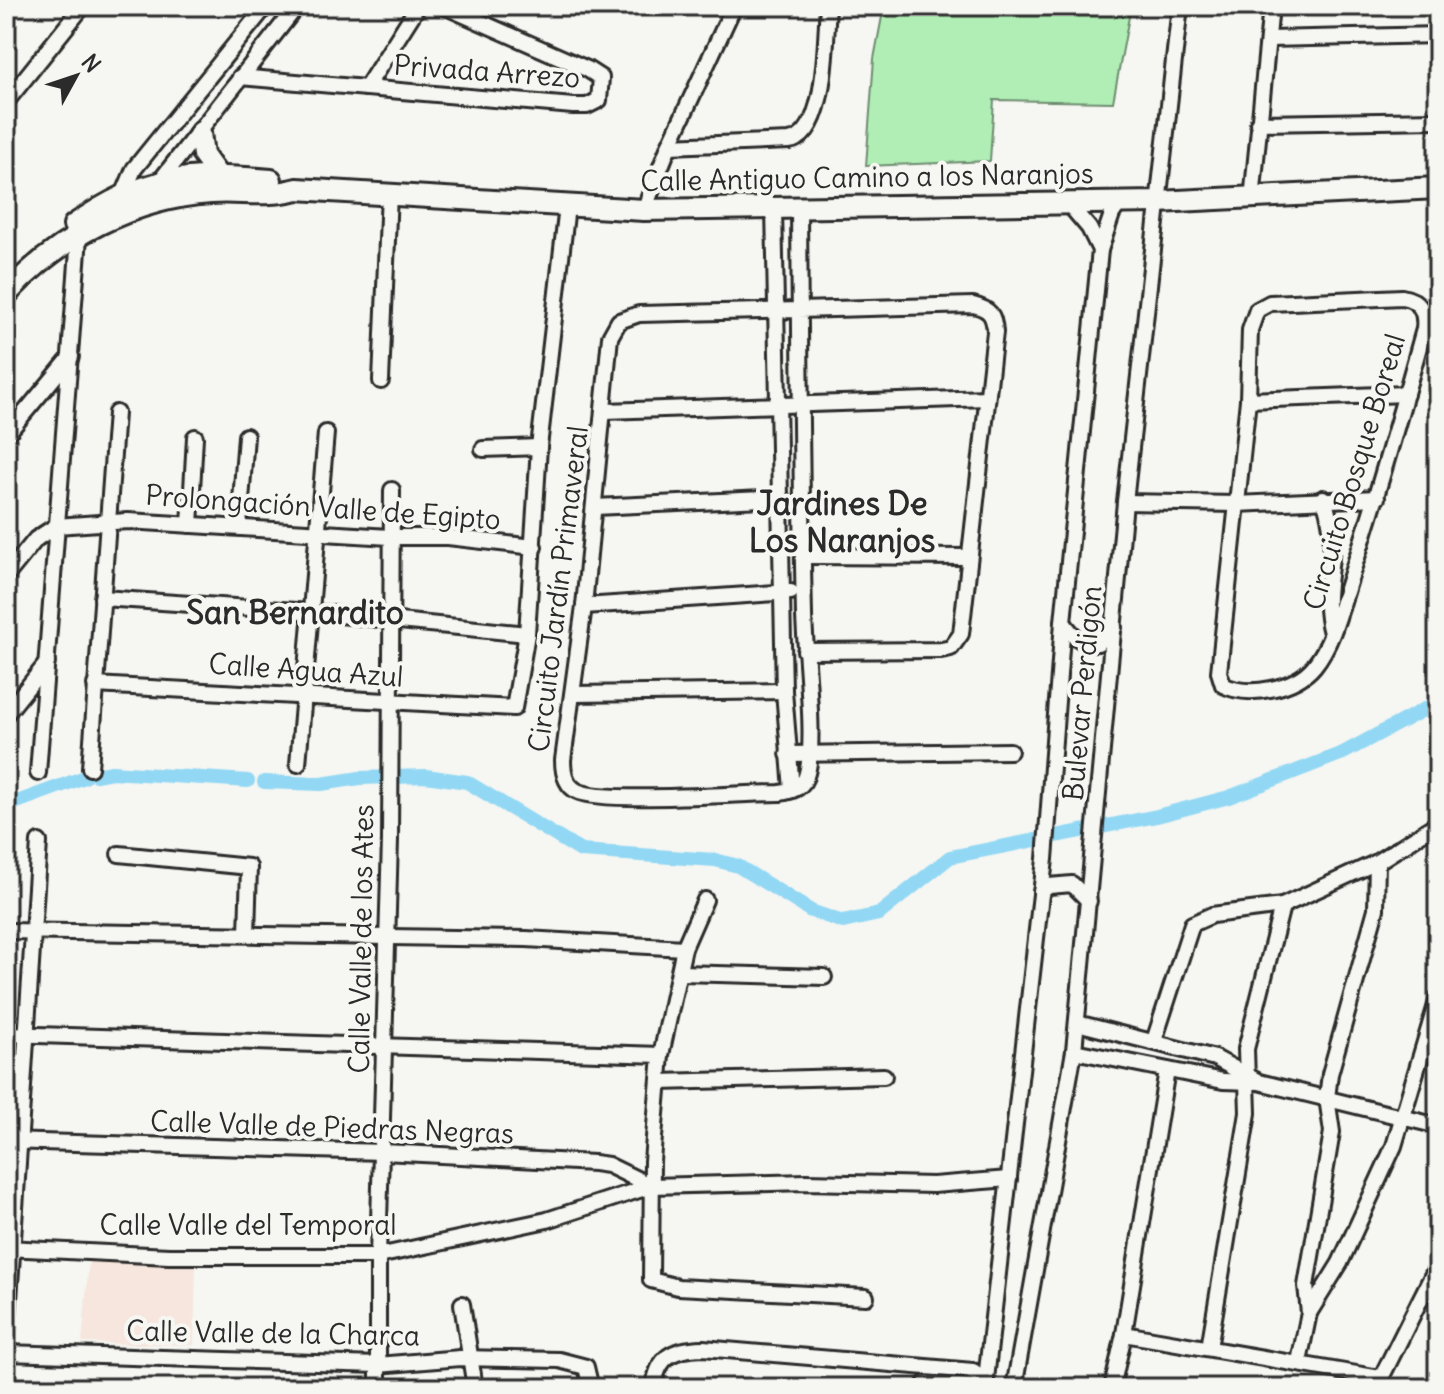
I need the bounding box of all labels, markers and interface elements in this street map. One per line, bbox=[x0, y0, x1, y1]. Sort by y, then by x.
north arrow bbox=[36, 36, 116, 116]
street label: Privada Arrezo bbox=[393, 47, 581, 95]
text: N bbox=[76, 48, 107, 78]
street label: Calle Antiguo Camino a los Naranjos bbox=[640, 155, 1094, 199]
street label: Circuito Bosque Boreal bbox=[1295, 330, 1413, 614]
street label: Circuito Jardín Primaveral bbox=[520, 424, 596, 754]
street label: Prolongación Valle de Egipto bbox=[144, 477, 502, 537]
district label: Jardines De Los Naranjos bbox=[749, 483, 935, 561]
street label: Bulevar Perdigón bbox=[1055, 584, 1109, 802]
district label: San Bernardito bbox=[186, 592, 404, 633]
street label: Calle Agua Azul bbox=[207, 645, 405, 695]
street label: Calle Valle de los Ates bbox=[341, 804, 381, 1074]
street label: Calle Valle de Piedras Negras bbox=[149, 1103, 515, 1151]
street label: Calle Valle del Temporal bbox=[100, 1207, 396, 1243]
street label: Calle Valle de la Charca bbox=[126, 1312, 420, 1354]

